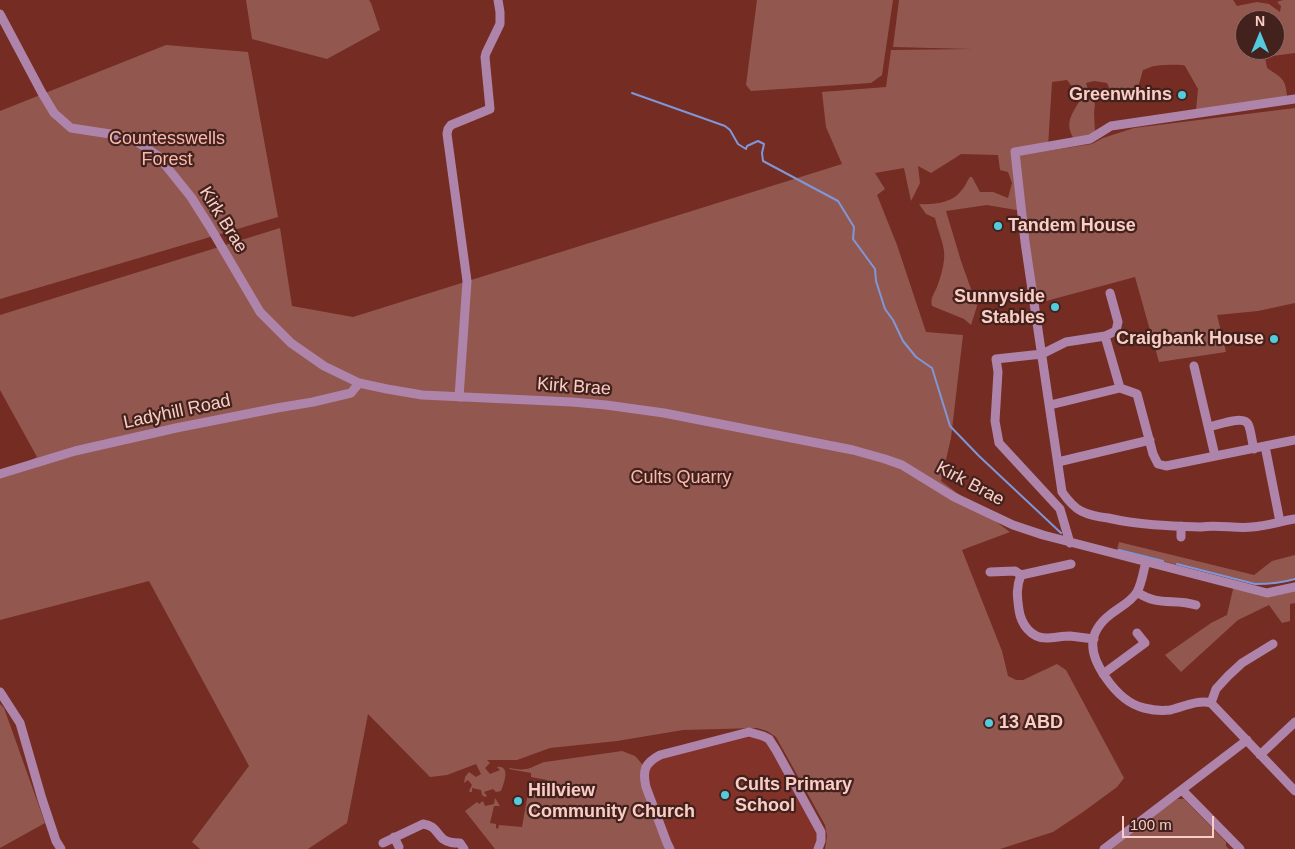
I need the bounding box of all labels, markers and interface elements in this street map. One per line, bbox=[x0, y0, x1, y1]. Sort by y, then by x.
north arrow bbox=[1235, 10, 1285, 60]
text: N bbox=[1255, 13, 1265, 29]
place label: Greenwhins bbox=[1069, 84, 1172, 106]
marker: Greenwhins bbox=[1176, 89, 1188, 101]
park label: Countesswells Forest bbox=[109, 128, 225, 170]
street label: Kirk Brae bbox=[194, 183, 252, 257]
place label: Tandem House bbox=[1008, 215, 1136, 237]
marker: Tandem House bbox=[992, 220, 1004, 232]
place label: Sunnyside Stables bbox=[954, 286, 1045, 328]
marker: Sunnyside Stables bbox=[1049, 301, 1061, 313]
place label: Craigbank House bbox=[1116, 328, 1264, 350]
marker: Craigbank House bbox=[1268, 333, 1280, 345]
street label: Kirk Brae bbox=[536, 374, 612, 400]
street label: Ladyhill Road bbox=[121, 390, 233, 434]
street label: Kirk Brae bbox=[932, 457, 1008, 511]
park label: Cults Quarry bbox=[630, 467, 732, 489]
place label: 13 ABD bbox=[999, 712, 1063, 734]
marker: 13 ABD bbox=[983, 717, 995, 729]
place label: Cults Primary School bbox=[735, 774, 852, 816]
place label: Hillview Community Church bbox=[528, 780, 695, 822]
marker: Cults Primary School bbox=[719, 789, 731, 801]
marker: Hillview Community Church bbox=[512, 795, 524, 807]
scale bar bbox=[1125, 806, 1218, 838]
text: 100 m bbox=[1130, 816, 1172, 833]

